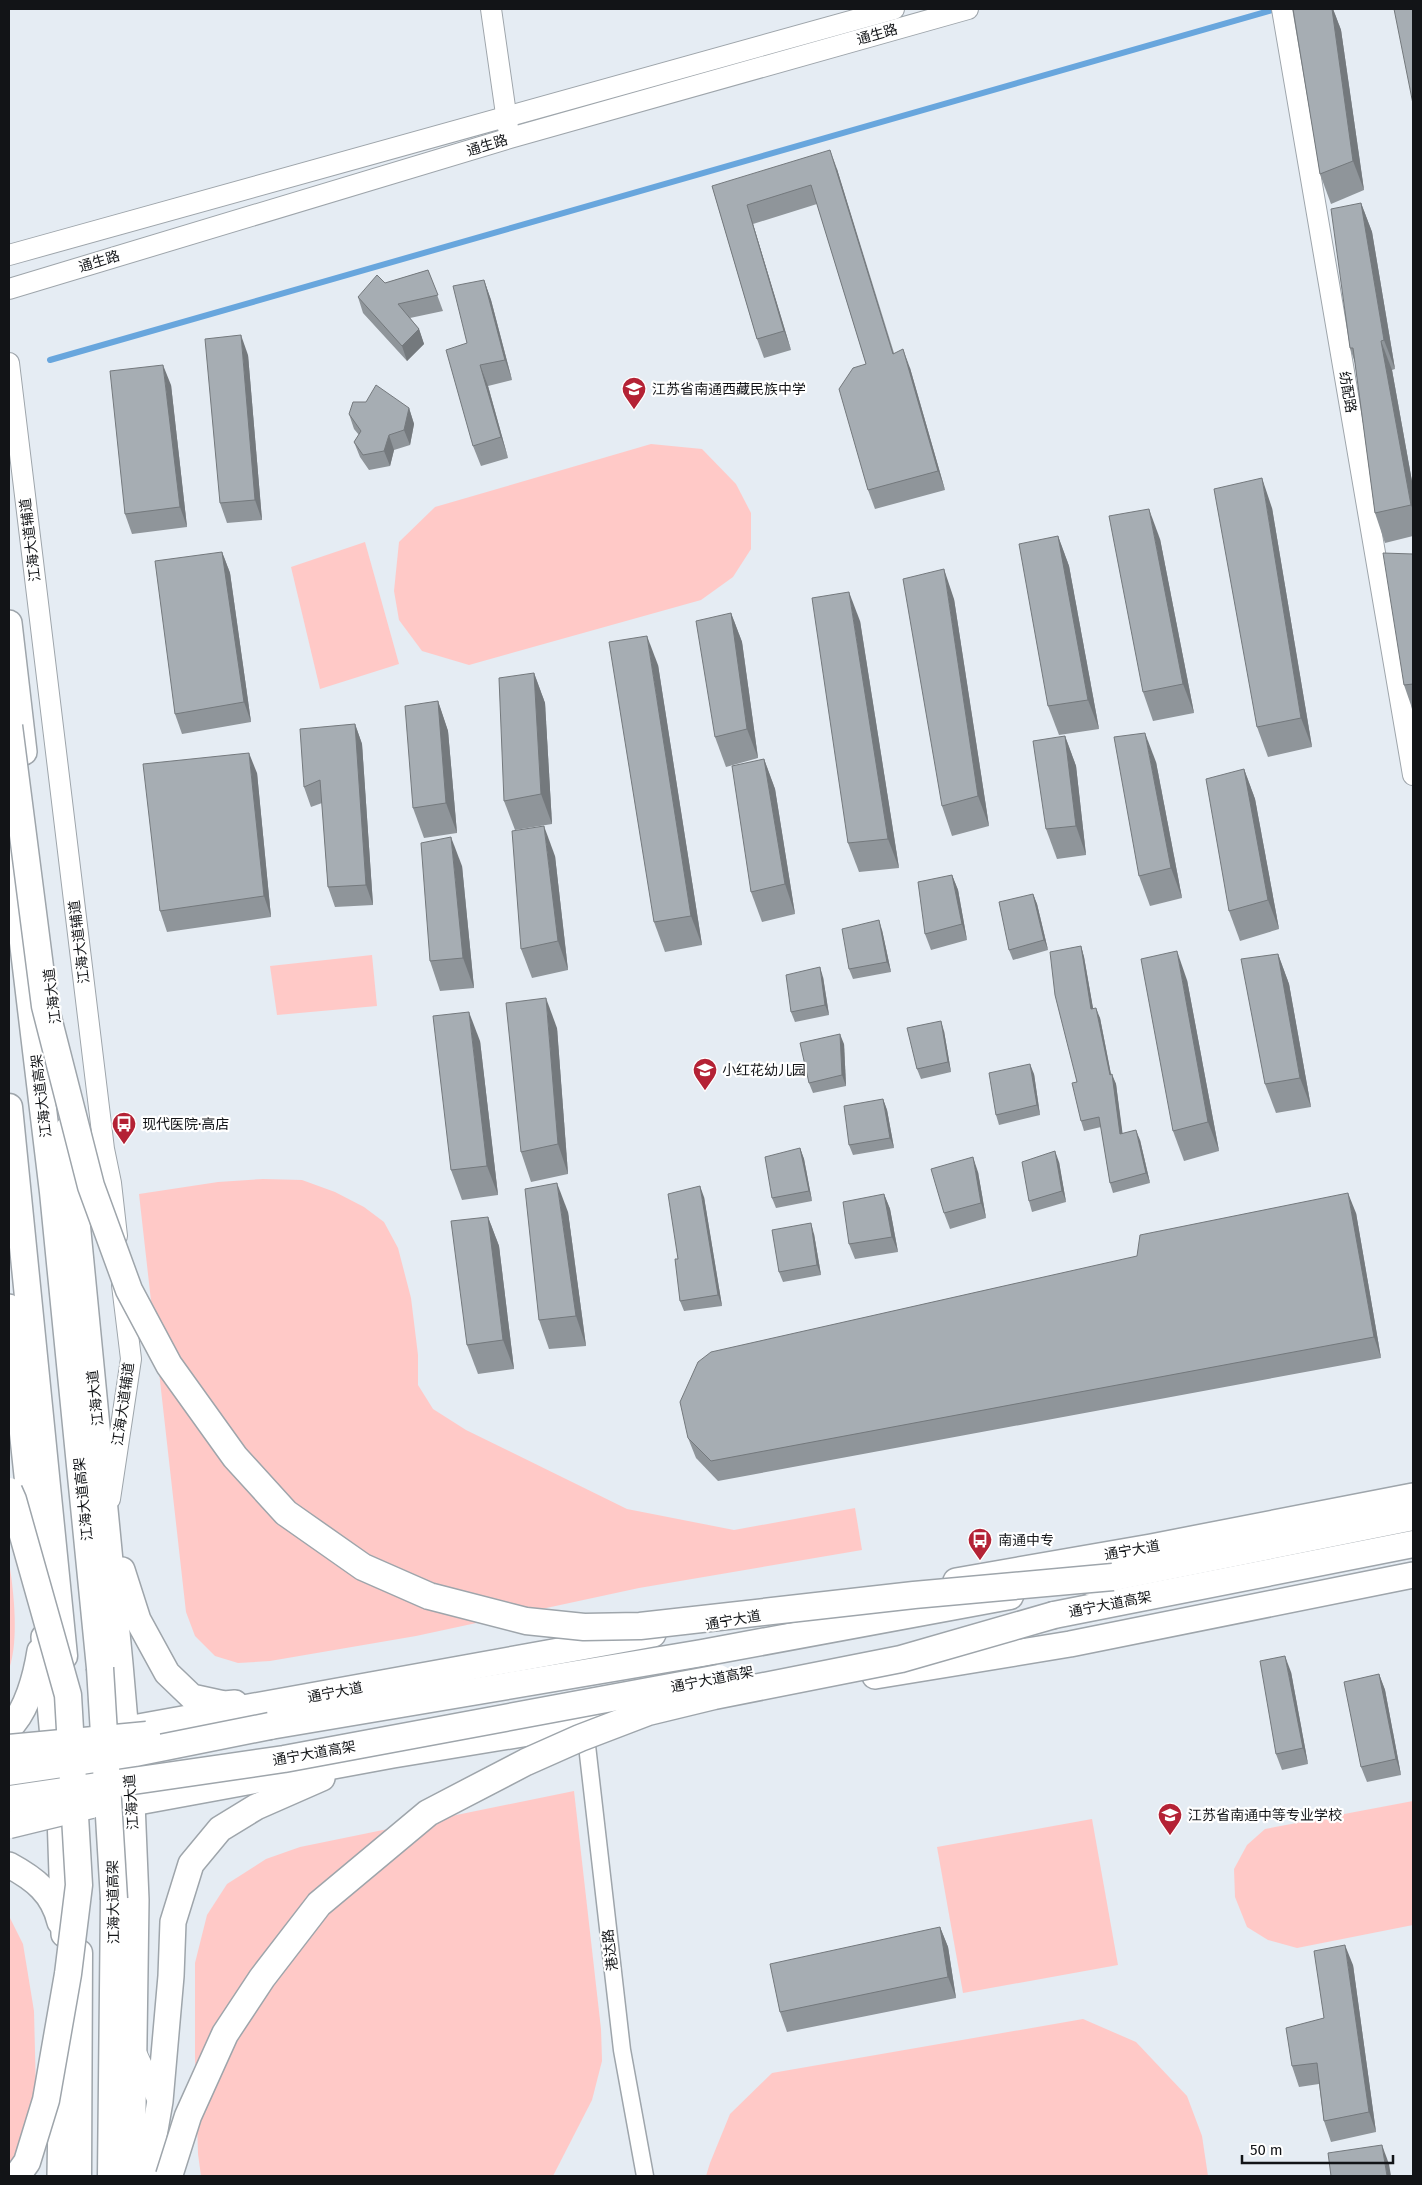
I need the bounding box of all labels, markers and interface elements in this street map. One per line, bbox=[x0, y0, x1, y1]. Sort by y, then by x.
street label: 通生路 bbox=[855, 21, 900, 48]
street label: 通生路 bbox=[465, 131, 510, 160]
street label: 通生路 bbox=[77, 247, 122, 276]
street label: 纺配路 bbox=[1335, 370, 1360, 414]
school or university icon: 江苏省南通西藏民族中学 bbox=[621, 376, 647, 410]
place label: 江苏省南通西藏民族中学 bbox=[652, 381, 806, 398]
street label: 江海大道辅道 bbox=[17, 497, 44, 583]
street label: 江海大道辅道 bbox=[66, 899, 93, 985]
street label: 江海大道 bbox=[41, 967, 64, 1025]
street label: 江海大道高架 bbox=[28, 1053, 55, 1139]
school or university icon: 小红花幼儿园 bbox=[692, 1057, 718, 1091]
place label: 小红花幼儿园 bbox=[722, 1062, 806, 1079]
bus stop icon: 现代医院·高店 bbox=[111, 1111, 137, 1145]
place label: 现代医院·高店 bbox=[142, 1116, 229, 1133]
street label: 江海大道辅道 bbox=[109, 1361, 138, 1447]
street label: 江海大道 bbox=[84, 1369, 107, 1427]
street label: 江海大道高架 bbox=[71, 1456, 96, 1542]
bus stop icon: 南通中专 bbox=[967, 1527, 993, 1561]
place label: 南通中专 bbox=[998, 1532, 1054, 1549]
street label: 通宁大道 bbox=[1103, 1537, 1161, 1564]
street label: 通宁大道高架 bbox=[1067, 1588, 1153, 1621]
street label: 通宁大道 bbox=[704, 1607, 762, 1634]
street label: 通宁大道高架 bbox=[669, 1663, 755, 1696]
street label: 通宁大道 bbox=[306, 1679, 364, 1706]
street label: 通宁大道高架 bbox=[271, 1738, 357, 1769]
street label: 江海大道 bbox=[121, 1773, 142, 1830]
school or university icon: 江苏省南通中等专业学校 bbox=[1157, 1802, 1183, 1836]
place label: 江苏省南通中等专业学校 bbox=[1188, 1807, 1342, 1824]
street label: 江海大道高架 bbox=[104, 1860, 123, 1944]
street label: 港达路 bbox=[600, 1928, 621, 1972]
scale bar bbox=[1242, 2132, 1393, 2164]
text: 50 m bbox=[1250, 2141, 1283, 2159]

